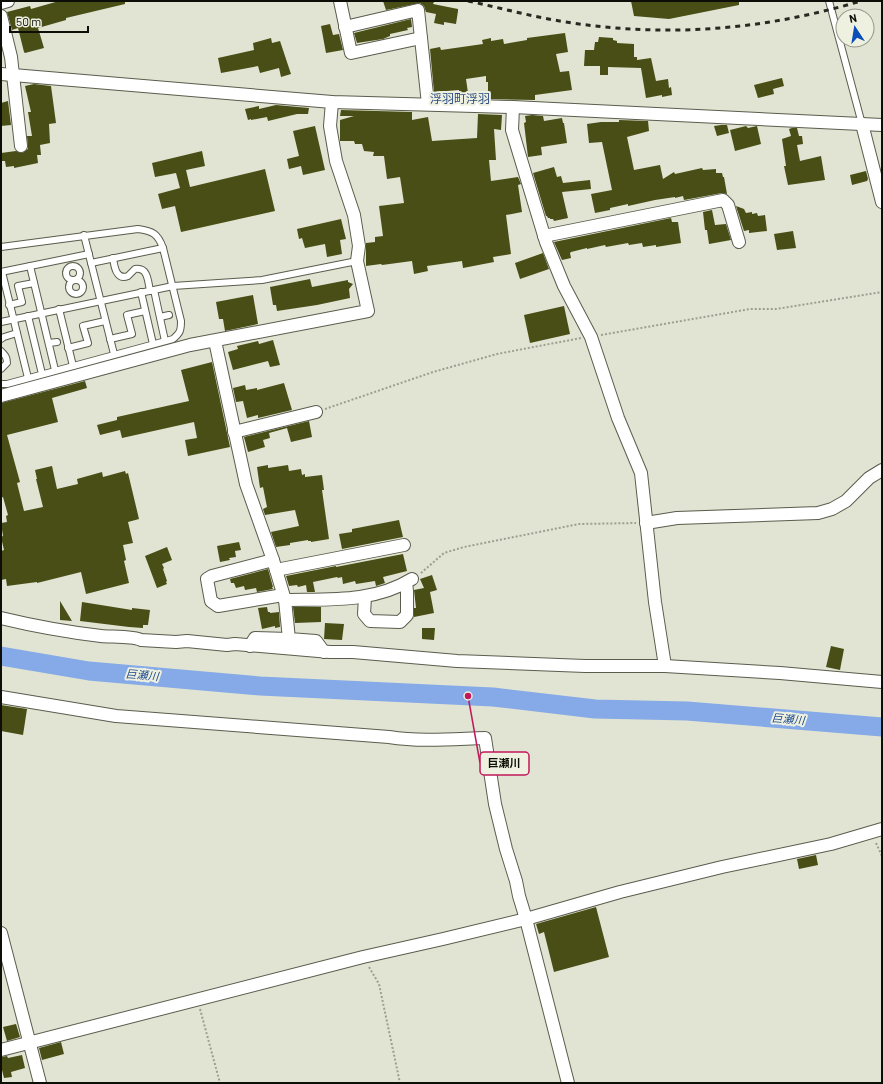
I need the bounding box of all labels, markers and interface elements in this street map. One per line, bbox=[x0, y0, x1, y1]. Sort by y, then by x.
scale bar bbox=[10, 8, 88, 34]
north arrow bbox=[835, 8, 875, 48]
text: N bbox=[848, 11, 858, 25]
text: 50 m bbox=[16, 14, 41, 28]
district label: 浮羽町浮羽 bbox=[430, 91, 490, 105]
water label: 巨瀬川 bbox=[125, 667, 160, 683]
water label: 巨瀬川 bbox=[771, 711, 806, 727]
callout: 巨瀬川 bbox=[480, 752, 529, 775]
text: 巨瀬川 bbox=[488, 756, 521, 769]

